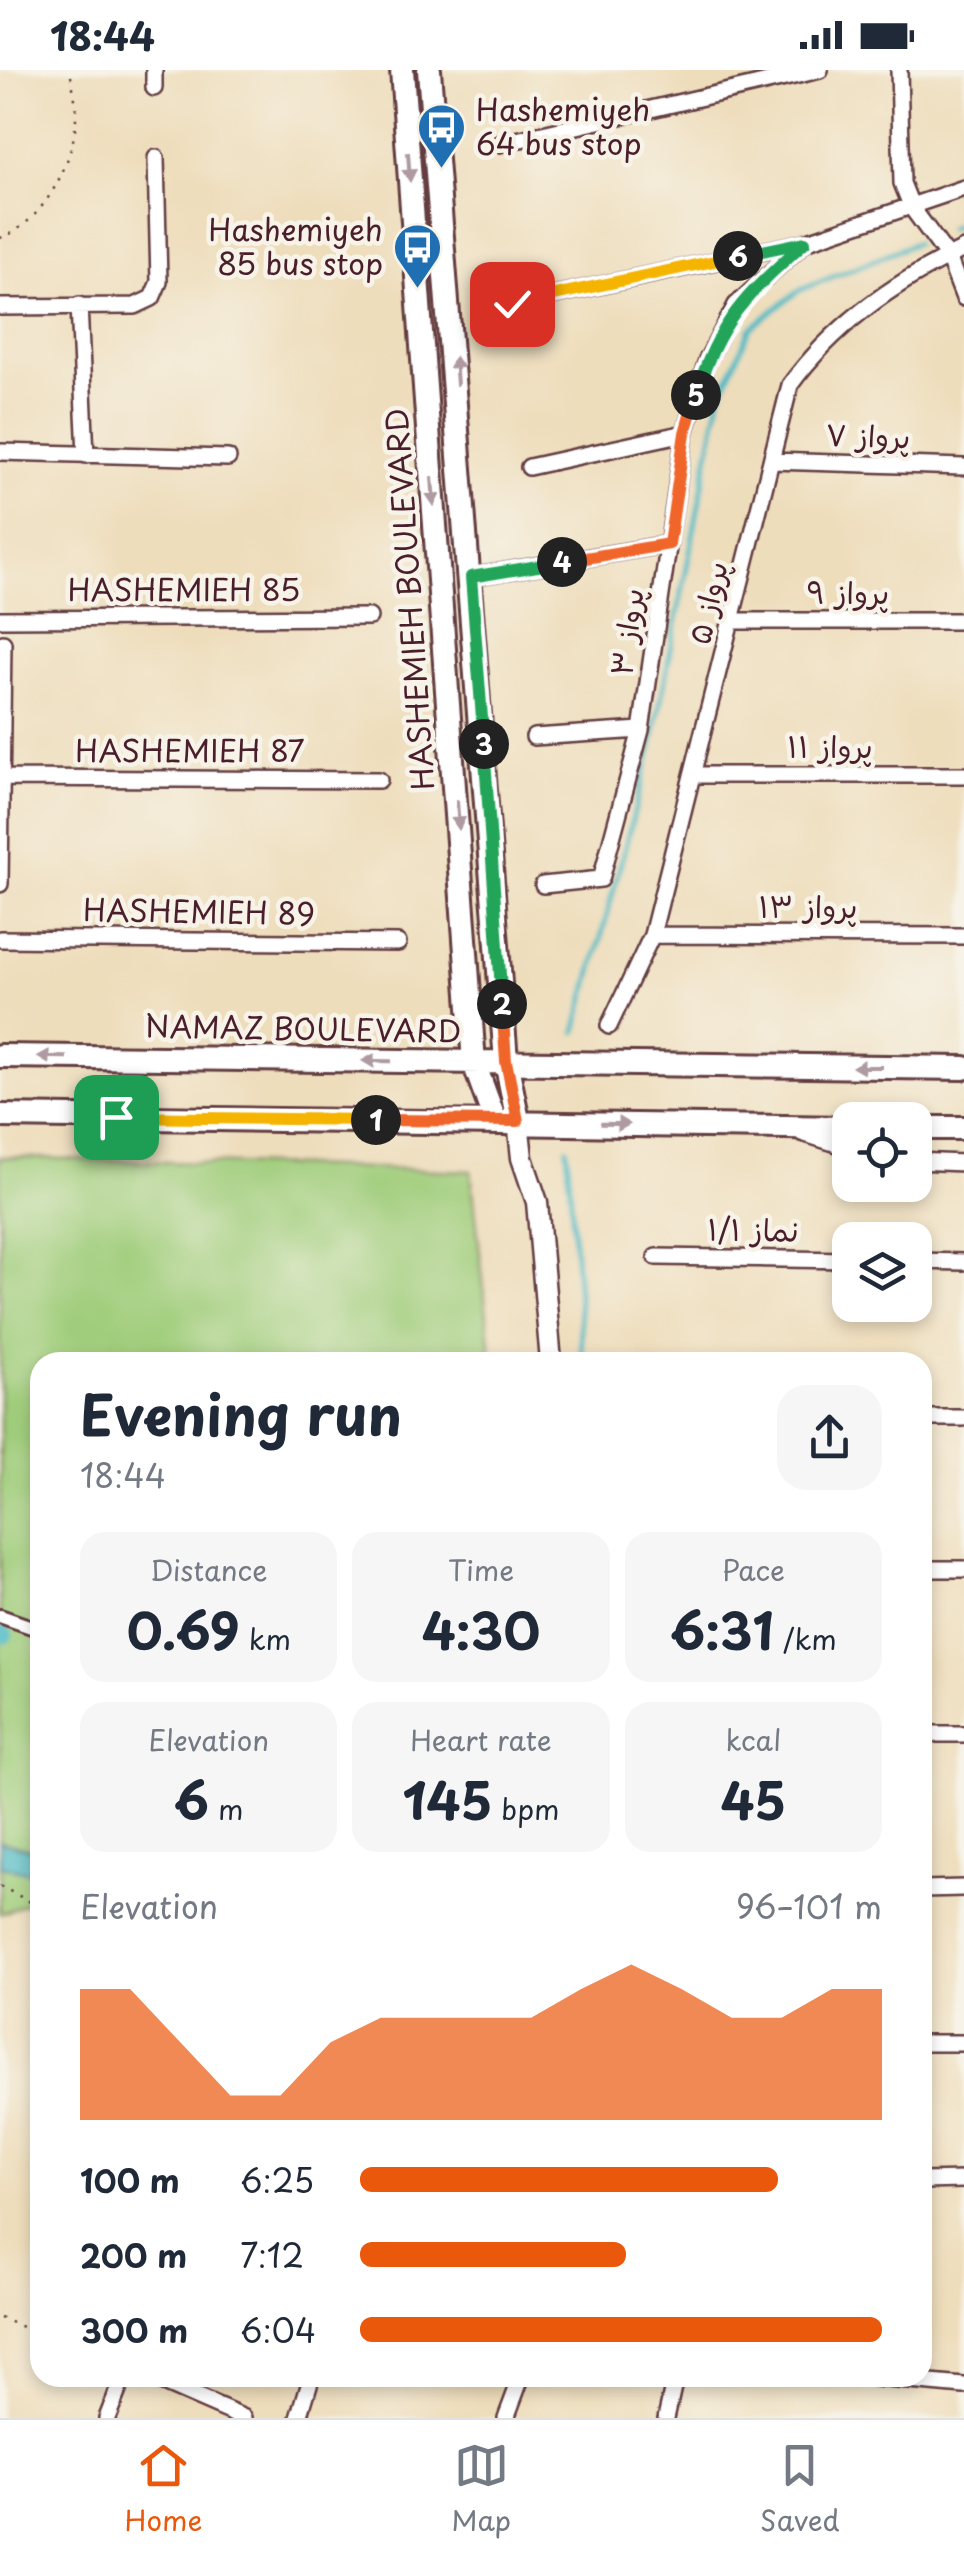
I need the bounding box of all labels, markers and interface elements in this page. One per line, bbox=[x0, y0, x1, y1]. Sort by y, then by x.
text: 18:44 bbox=[50, 7, 155, 64]
place label: Hashemiyeh 64 bus stop bbox=[476, 86, 650, 165]
bus stop icon: Hashemiyeh 64 bus stop bbox=[415, 102, 467, 170]
one-way arrow bbox=[401, 152, 417, 184]
place label: Hashemiyeh 85 bus stop bbox=[209, 206, 383, 285]
bus stop icon: Hashemiyeh 85 bus stop bbox=[392, 222, 444, 290]
pin: 6 bbox=[713, 231, 763, 281]
text: 6 bbox=[728, 234, 748, 277]
pin bbox=[470, 262, 555, 347]
icon: check bbox=[485, 277, 540, 332]
one-way arrow bbox=[447, 354, 463, 386]
pin: 5 bbox=[671, 370, 721, 420]
text: 5 bbox=[687, 373, 705, 416]
street label: HASHEMIEH BOULEVARD bbox=[373, 407, 444, 792]
street label: پرواز ۷ bbox=[825, 411, 911, 458]
one-way arrow bbox=[425, 476, 441, 508]
pin: 4 bbox=[537, 537, 587, 587]
text: 4 bbox=[552, 540, 572, 583]
street label: پرواز ۵ bbox=[675, 556, 738, 649]
street label: HASHEMIEH 85 bbox=[68, 566, 300, 611]
street label: پرواز ۹ bbox=[807, 569, 889, 614]
street label: پرواز ۳ bbox=[597, 585, 654, 678]
pin: 3 bbox=[459, 719, 509, 769]
text: 3 bbox=[475, 722, 493, 765]
street label: پرواز ۱۱ bbox=[787, 723, 873, 768]
street label: HASHEMIEH 87 bbox=[75, 727, 305, 772]
one-way arrow bbox=[451, 800, 467, 832]
street label: پرواز ۱۳ bbox=[758, 883, 858, 928]
street label: HASHEMIEH 89 bbox=[83, 886, 315, 935]
pin: 2 bbox=[477, 979, 527, 1029]
text: 2 bbox=[492, 982, 512, 1025]
street label: NAMAZ BOULEVARD bbox=[144, 1002, 462, 1053]
one-way arrow bbox=[35, 1048, 67, 1064]
one-way arrow bbox=[360, 1053, 392, 1069]
one-way arrow bbox=[850, 1059, 882, 1075]
pin bbox=[74, 1075, 159, 1160]
icon: arrive bbox=[89, 1090, 144, 1145]
pin: 1 bbox=[351, 1095, 401, 1145]
text: 1 bbox=[369, 1098, 383, 1141]
map controls bbox=[832, 1102, 932, 1322]
button: locate bbox=[832, 1102, 932, 1202]
one-way arrow bbox=[600, 1116, 632, 1132]
street label: نماز ۱/۱ bbox=[707, 1205, 799, 1252]
button: layers bbox=[832, 1222, 932, 1322]
text: Evening run bbox=[80, 1372, 402, 1455]
button: share bbox=[777, 1385, 882, 1490]
text: 18:44 bbox=[80, 1451, 166, 1499]
text: Distance bbox=[150, 1548, 267, 1591]
text: Time bbox=[448, 1548, 514, 1591]
text: Pace bbox=[722, 1548, 785, 1591]
text: 0.69 bbox=[126, 1591, 240, 1667]
text: 4:30 bbox=[422, 1591, 540, 1667]
text: 6:31 bbox=[670, 1591, 774, 1667]
text: km bbox=[240, 1617, 291, 1660]
text: /km bbox=[774, 1617, 837, 1660]
text: Elevation bbox=[148, 1718, 269, 1761]
text: Heart rate bbox=[410, 1718, 552, 1761]
text: kcal bbox=[725, 1718, 781, 1761]
text: 6 bbox=[174, 1761, 209, 1837]
text: 145 bbox=[402, 1761, 492, 1837]
text: 45 bbox=[720, 1761, 786, 1837]
text: m bbox=[209, 1787, 244, 1830]
text: bpm bbox=[492, 1787, 560, 1830]
text: Elevation bbox=[80, 1882, 218, 1930]
text: 96–101 m bbox=[736, 1882, 882, 1930]
text: 100 m bbox=[80, 2156, 180, 2204]
text: 6:25 bbox=[240, 2156, 314, 2204]
text: 200 m bbox=[80, 2231, 187, 2279]
text: 7:12 bbox=[240, 2231, 304, 2279]
text: 300 m bbox=[80, 2306, 188, 2354]
text: 6:04 bbox=[240, 2306, 316, 2354]
tab: Home bbox=[124, 2438, 202, 2541]
tab: Map bbox=[451, 2438, 511, 2541]
tab: Saved bbox=[760, 2438, 840, 2541]

